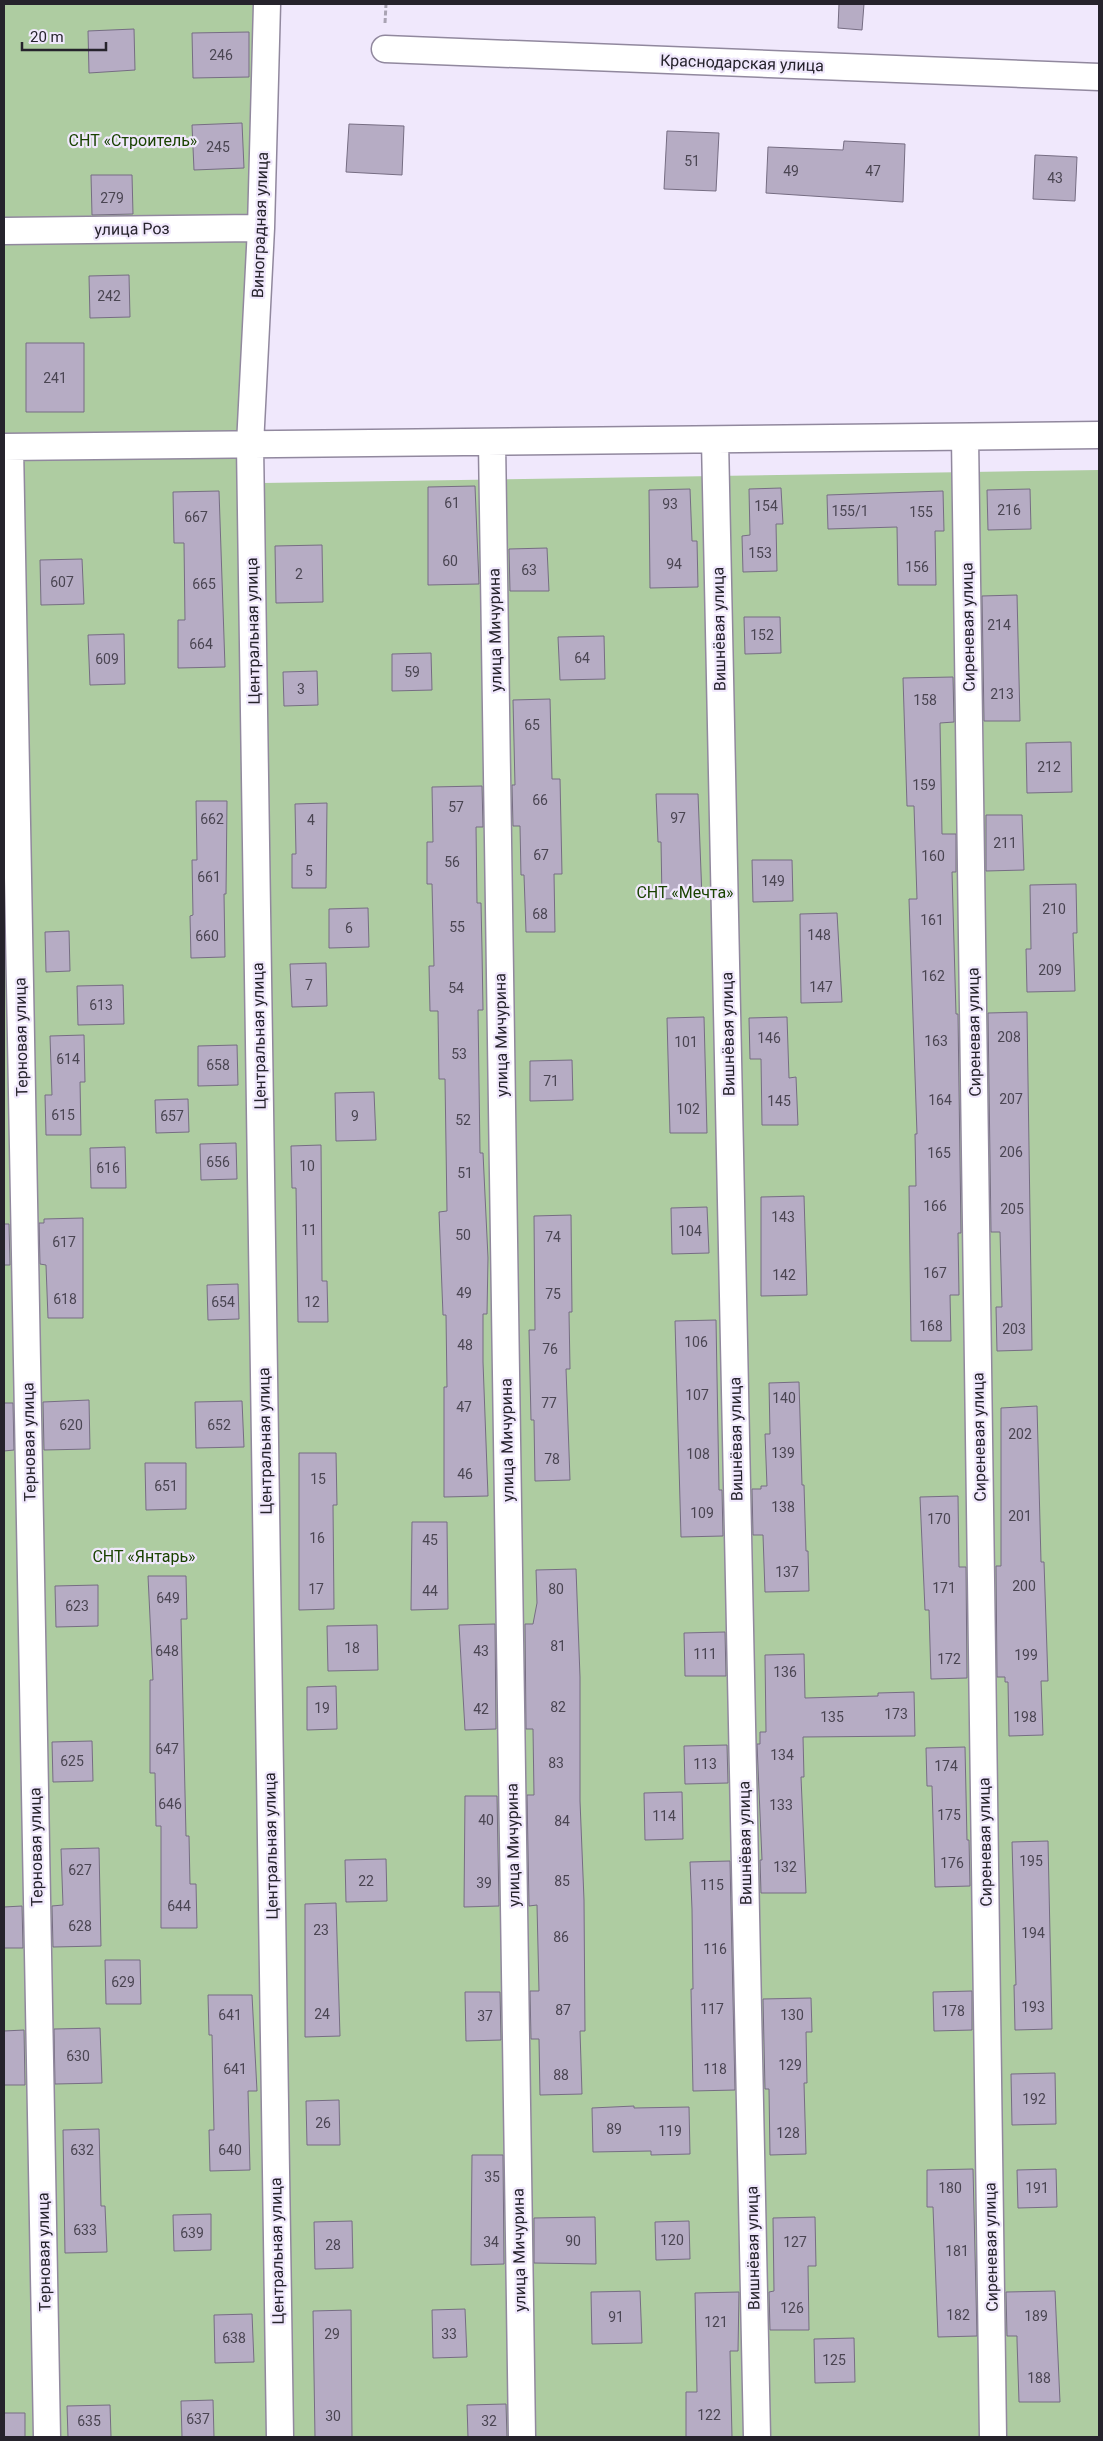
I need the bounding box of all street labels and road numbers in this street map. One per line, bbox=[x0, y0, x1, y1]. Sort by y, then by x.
street label: Краснодарская улица bbox=[660, 51, 824, 75]
street label: Виноградная улица bbox=[248, 152, 272, 298]
street label: улица Роз bbox=[94, 219, 170, 239]
street label: Центральная улица bbox=[242, 557, 264, 705]
street label: Сиреневая улица bbox=[957, 562, 979, 692]
street label: Вишнёвая улица bbox=[708, 567, 730, 691]
street label: улица Мичурина bbox=[484, 568, 506, 692]
street label: Центральная улица bbox=[248, 962, 270, 1110]
street label: Сиреневая улица bbox=[963, 967, 985, 1097]
street label: Вишнёвая улица bbox=[717, 972, 739, 1096]
street label: улица Мичурина bbox=[490, 973, 512, 1097]
street label: Терновая улица bbox=[10, 977, 32, 1097]
street label: Центральная улица bbox=[254, 1367, 276, 1515]
street label: Сиреневая улица bbox=[968, 1372, 990, 1502]
street label: Вишнёвая улица bbox=[725, 1377, 747, 1501]
street label: улица Мичурина bbox=[496, 1378, 518, 1502]
street label: Терновая улица bbox=[18, 1382, 40, 1502]
street label: Центральная улица bbox=[260, 1772, 282, 1920]
street label: Сиреневая улица bbox=[974, 1777, 996, 1907]
street label: Вишнёвая улица bbox=[734, 1781, 756, 1905]
street label: улица Мичурина bbox=[502, 1783, 524, 1907]
street label: Терновая улица bbox=[25, 1787, 47, 1907]
street label: Центральная улица bbox=[266, 2177, 288, 2325]
street label: Сиреневая улица bbox=[980, 2182, 1002, 2312]
street label: Вишнёвая улица bbox=[742, 2186, 764, 2310]
street label: улица Мичурина bbox=[508, 2188, 530, 2312]
street label: Терновая улица bbox=[33, 2192, 55, 2312]

